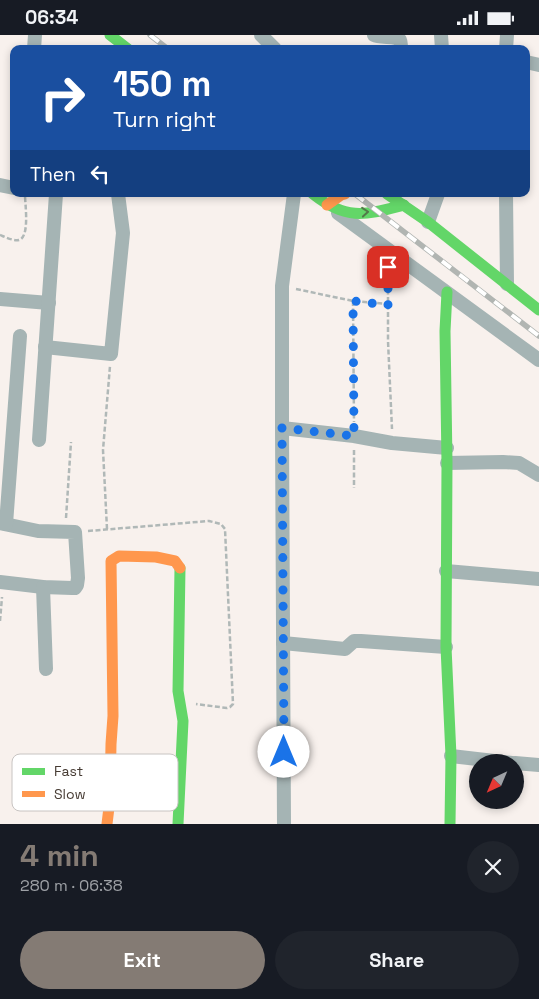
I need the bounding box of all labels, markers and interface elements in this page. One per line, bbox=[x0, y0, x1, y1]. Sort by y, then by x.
text: 06:34 bbox=[25, 5, 78, 30]
text: 150 m bbox=[113, 62, 211, 106]
icon: right bbox=[30, 65, 95, 130]
text: Turn right bbox=[113, 105, 216, 133]
icon: left bbox=[86, 160, 114, 188]
text: Then bbox=[30, 162, 76, 187]
one-way arrow bbox=[361, 207, 369, 218]
pin bbox=[367, 246, 409, 288]
icon: arrive bbox=[374, 253, 402, 281]
position arrow bbox=[257, 725, 309, 777]
legend bbox=[12, 754, 178, 811]
north arrow bbox=[469, 754, 524, 809]
map controls bbox=[469, 754, 524, 809]
text: Fast bbox=[54, 762, 83, 780]
text: Slow bbox=[54, 785, 86, 803]
text: 4 min bbox=[20, 836, 99, 875]
button: close bbox=[467, 841, 519, 893]
text: 280 m · 06:38 bbox=[20, 875, 123, 896]
button: Exit bbox=[20, 931, 265, 989]
button: Share bbox=[275, 931, 519, 989]

